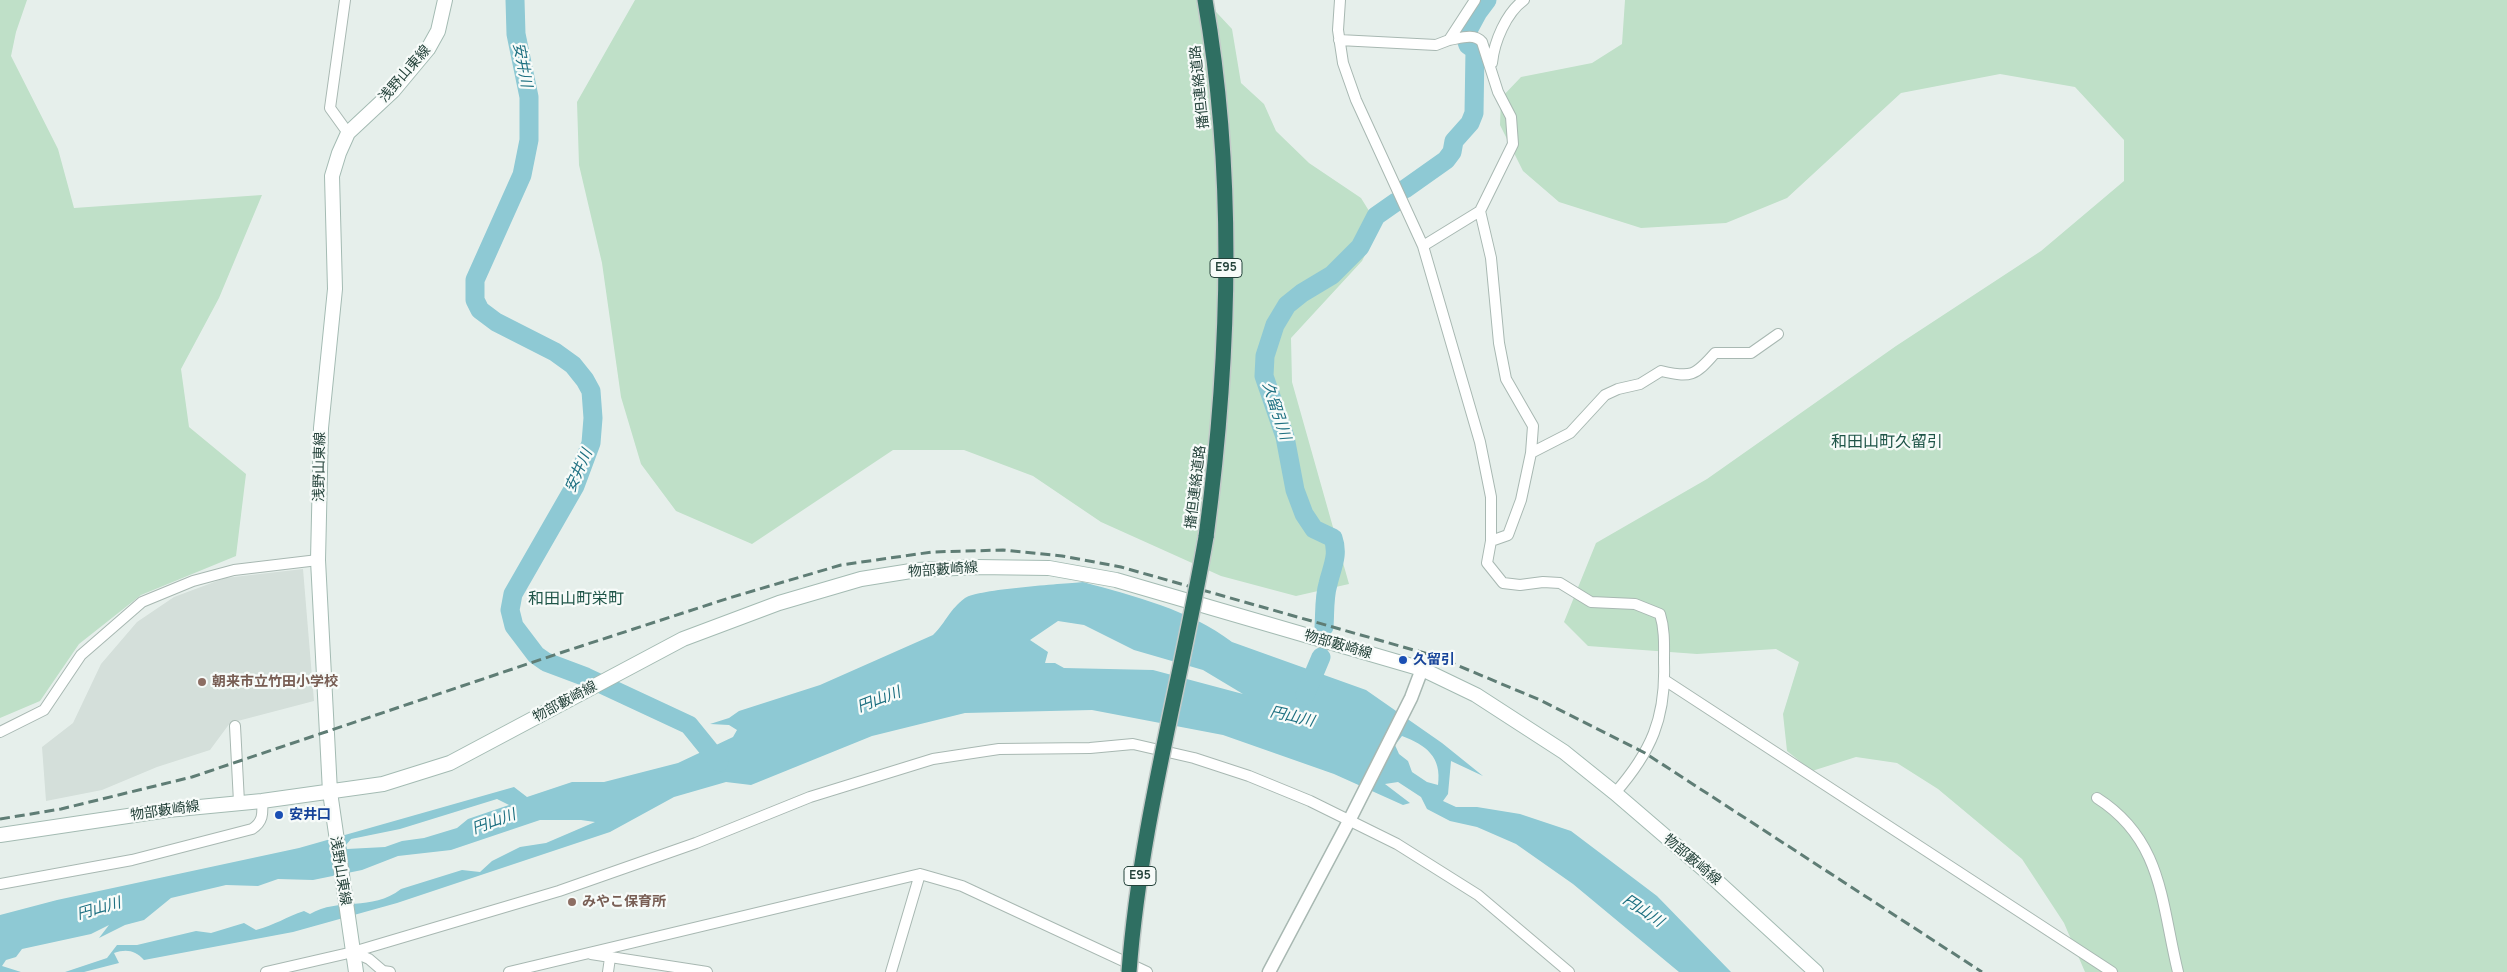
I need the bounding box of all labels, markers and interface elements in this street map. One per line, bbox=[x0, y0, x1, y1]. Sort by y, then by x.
water label: 安井川 bbox=[509, 41, 535, 89]
street label: 浅野山東線 bbox=[376, 42, 434, 106]
street label: 播但連絡道路 bbox=[1187, 44, 1213, 130]
road number: E95 bbox=[1210, 258, 1242, 278]
water label: 久留引川 bbox=[1258, 380, 1294, 442]
street label: 浅野山東線 bbox=[311, 432, 329, 502]
district label: 和田山町久留引 bbox=[1831, 433, 1943, 453]
street label: 播但連絡道路 bbox=[1183, 444, 1209, 530]
water label: 安井川 bbox=[562, 447, 596, 495]
street label: 物部藪崎線 bbox=[907, 559, 979, 581]
district label: 和田山町栄町 bbox=[528, 590, 624, 610]
street label: 物部藪崎線 bbox=[1302, 627, 1374, 663]
place label: 久留引 bbox=[1413, 652, 1455, 668]
marker: 久留引 bbox=[1397, 654, 1409, 666]
place label: 朝来市立竹田小学校 bbox=[212, 674, 338, 690]
marker: 朝来市立竹田小学校 bbox=[196, 676, 208, 688]
street label: 物部藪崎線 bbox=[530, 678, 600, 726]
water label: 円山川 bbox=[855, 684, 903, 716]
water label: 円山川 bbox=[1268, 703, 1316, 731]
street label: 物部藪崎線 bbox=[129, 798, 201, 824]
water label: 円山川 bbox=[470, 806, 518, 838]
place label: 安井口 bbox=[289, 807, 331, 823]
marker: 安井口 bbox=[273, 809, 285, 821]
street label: 物部藪崎線 bbox=[1660, 831, 1724, 889]
street label: 浅野山東線 bbox=[326, 835, 354, 907]
road number: E95 bbox=[1124, 866, 1156, 886]
water label: 円山川 bbox=[1619, 891, 1667, 931]
water label: 円山川 bbox=[75, 894, 123, 924]
place label: みやこ保育所 bbox=[582, 894, 666, 910]
marker: みやこ保育所 bbox=[566, 896, 578, 908]

